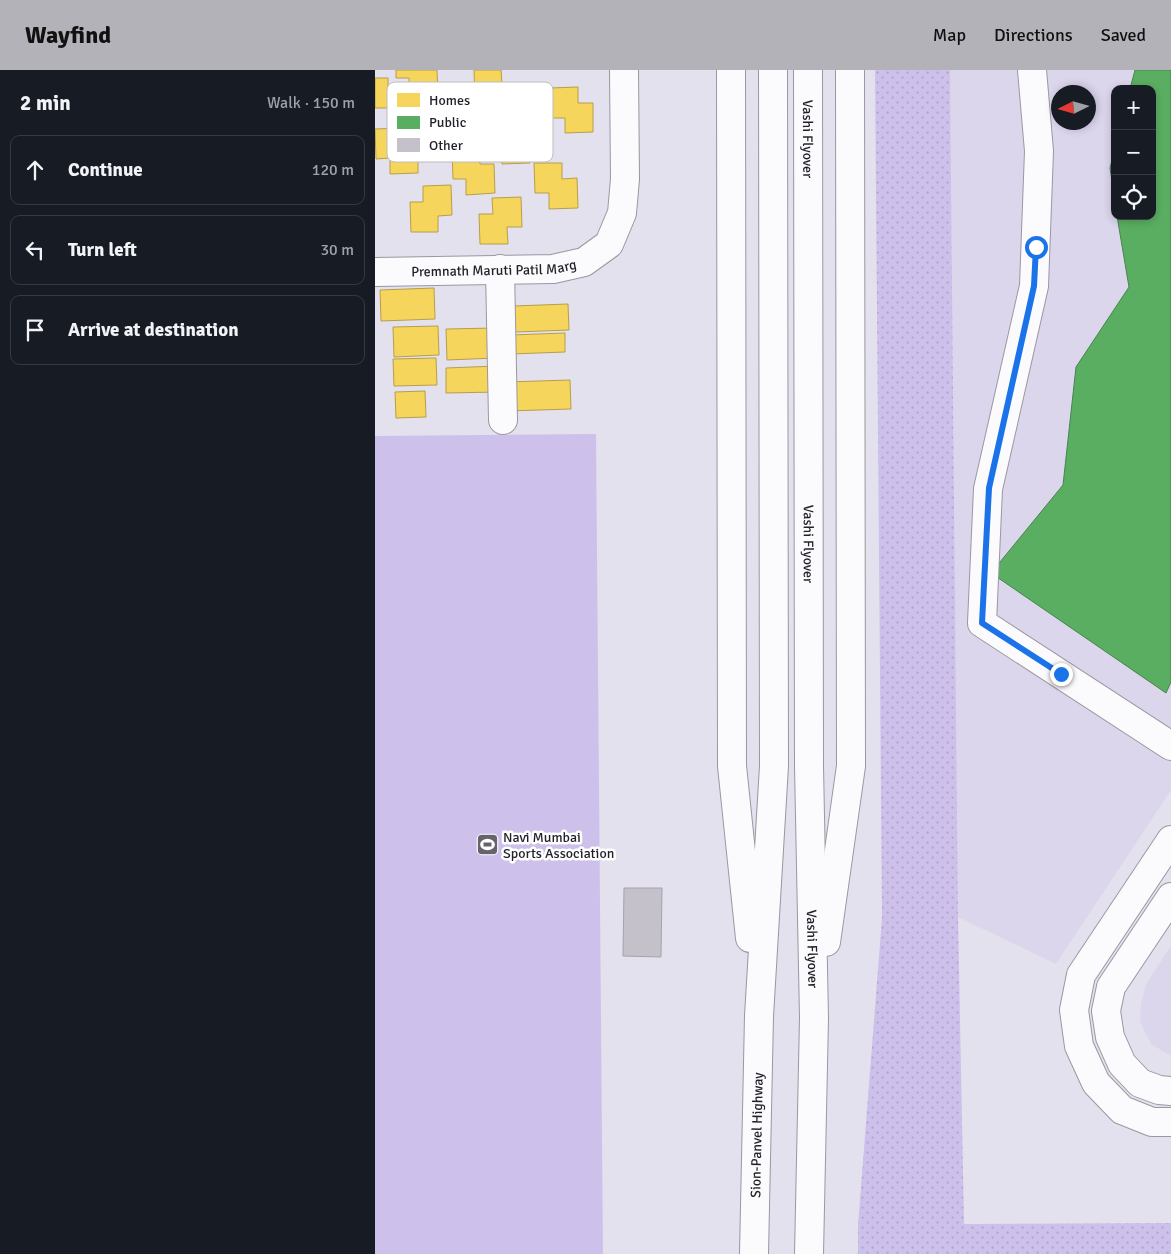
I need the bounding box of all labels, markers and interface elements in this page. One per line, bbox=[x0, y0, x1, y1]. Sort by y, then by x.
text: Wayfind bbox=[25, 20, 111, 50]
text: Map bbox=[933, 24, 966, 46]
text: Directions bbox=[994, 24, 1073, 46]
text: Saved bbox=[1101, 24, 1146, 46]
legend bbox=[387, 82, 553, 162]
north arrow bbox=[1051, 85, 1096, 130]
map controls bbox=[1111, 85, 1156, 220]
button: + bbox=[1111, 85, 1156, 130]
text: 2 min bbox=[20, 90, 71, 116]
text: Homes bbox=[429, 92, 470, 109]
text: Walk · 150 m bbox=[267, 93, 355, 113]
street label: Vashi Flyover bbox=[799, 100, 816, 179]
text: Public bbox=[429, 114, 467, 131]
button: − bbox=[1111, 130, 1156, 175]
text: Other bbox=[429, 137, 464, 154]
icon: ahead bbox=[21, 156, 49, 184]
text: Continue bbox=[68, 158, 143, 182]
text: 120 m bbox=[312, 160, 354, 180]
button: locate bbox=[1111, 175, 1156, 220]
icon: left bbox=[21, 236, 49, 264]
route start bbox=[1025, 236, 1048, 259]
text: Turn left bbox=[68, 238, 137, 262]
text: 30 m bbox=[320, 240, 354, 260]
street label: Premnath Maruti Patil Marg bbox=[411, 256, 578, 280]
icon: arrive bbox=[21, 316, 49, 344]
text: Arrive at destination bbox=[68, 318, 239, 342]
street label: Vashi Flyover bbox=[800, 505, 817, 584]
route end bbox=[1050, 663, 1073, 686]
place label: Navi Mumbai Sports Association bbox=[503, 829, 614, 862]
sports icon: Navi Mumbai Sports Association bbox=[475, 833, 499, 857]
street label: Vashi Flyover bbox=[803, 910, 821, 989]
street label: Sion-Panvel Highway bbox=[747, 1072, 767, 1198]

